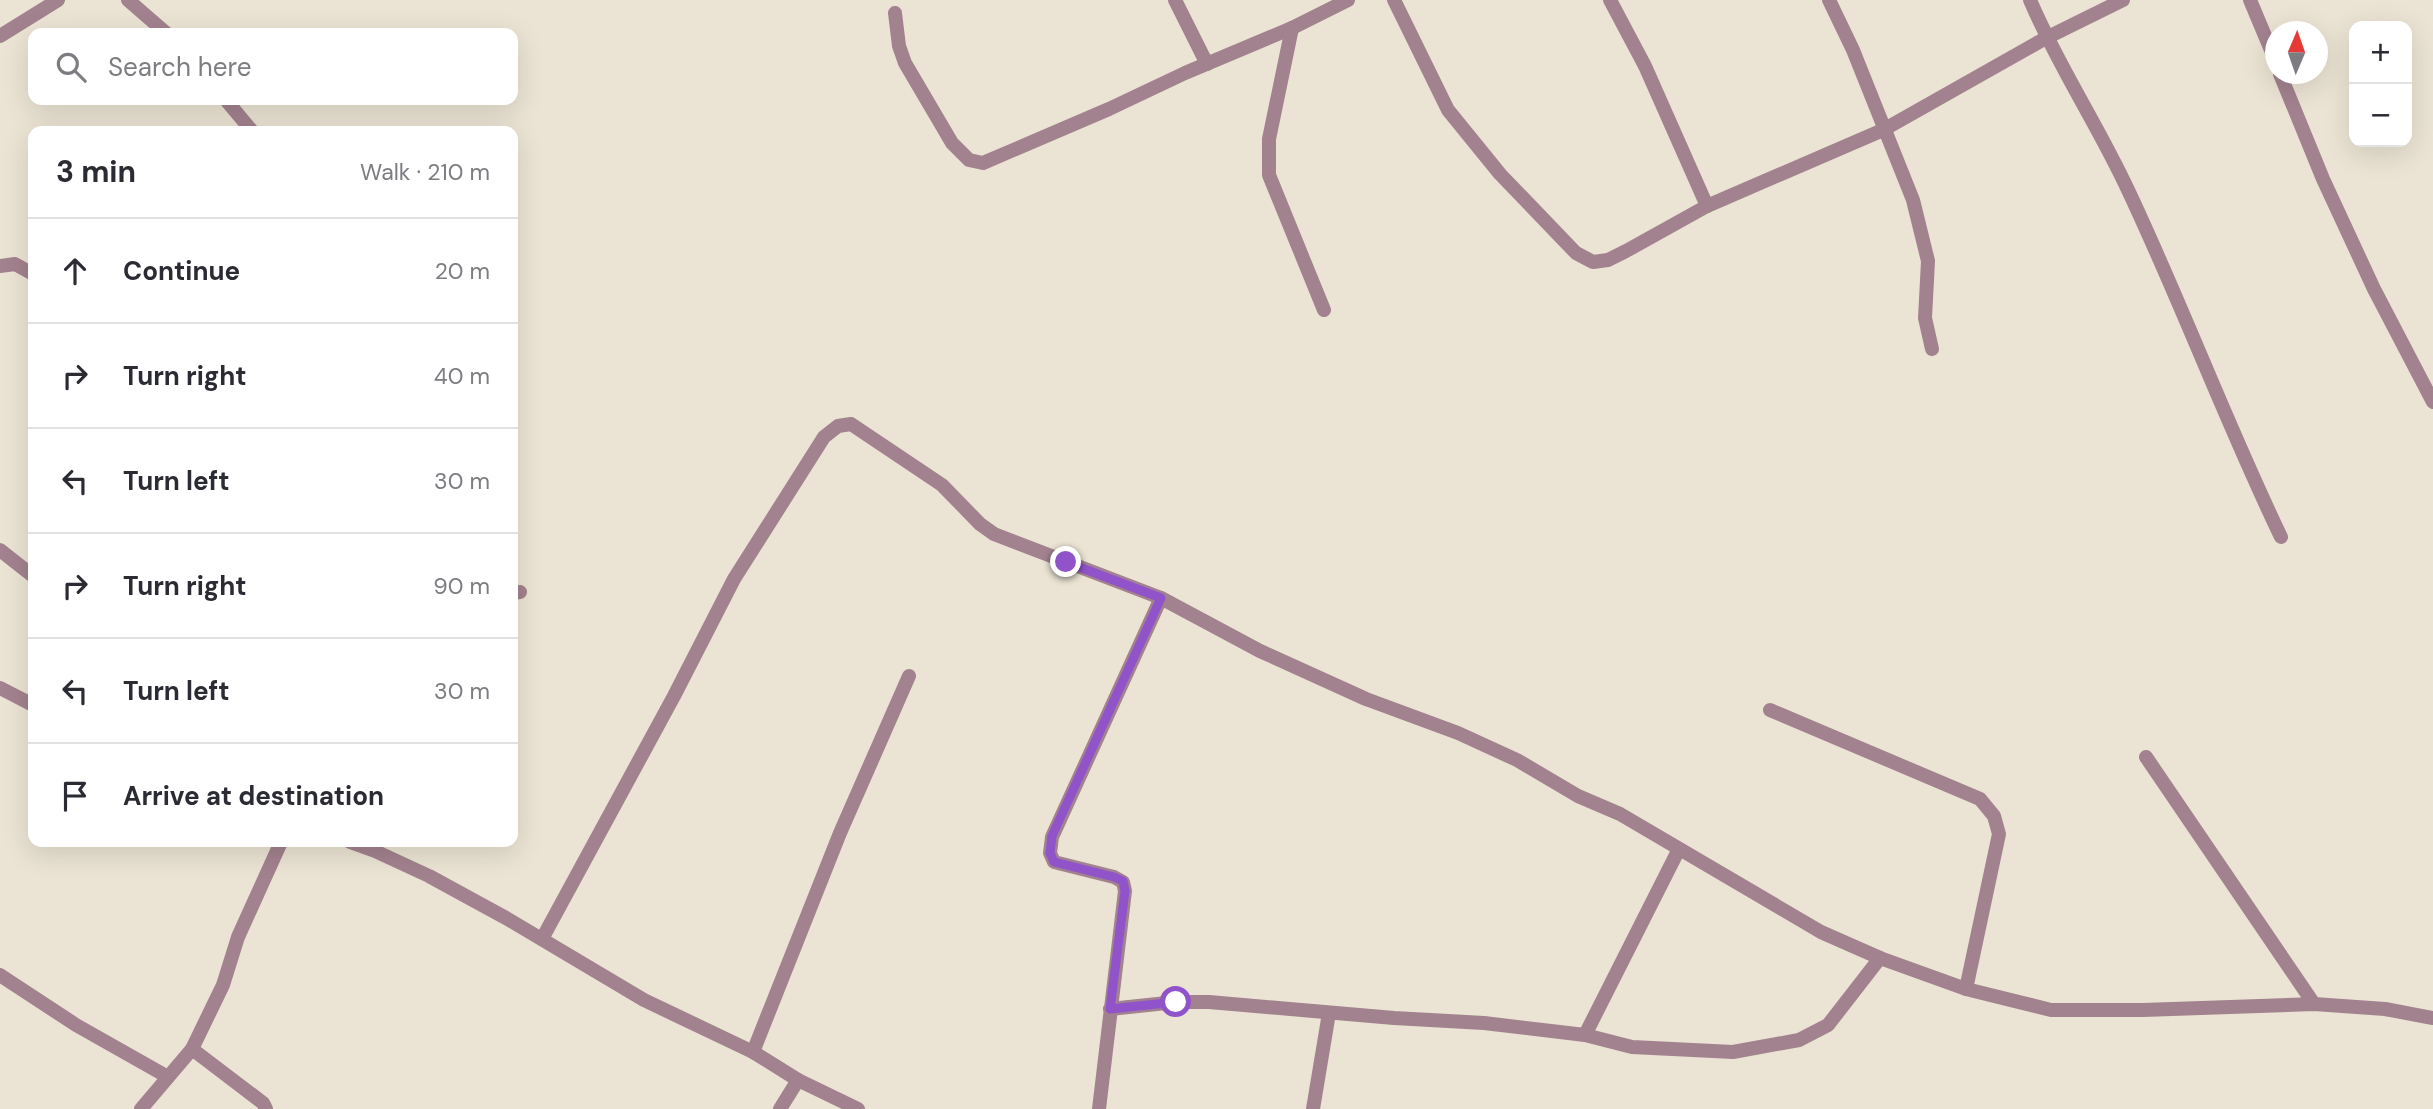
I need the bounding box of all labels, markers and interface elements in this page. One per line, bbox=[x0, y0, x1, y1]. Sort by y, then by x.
north arrow bbox=[2265, 21, 2328, 84]
map controls bbox=[2349, 21, 2412, 147]
button: + bbox=[2349, 21, 2412, 84]
search box bbox=[28, 28, 518, 105]
icon: search bbox=[52, 48, 90, 86]
text: Search here bbox=[108, 50, 251, 84]
button: − bbox=[2349, 84, 2412, 147]
text: 3 min bbox=[56, 152, 136, 191]
text: Walk · 210 m bbox=[360, 157, 490, 187]
icon: ahead bbox=[56, 252, 94, 290]
text: Continue bbox=[123, 254, 240, 288]
text: 20 m bbox=[435, 256, 490, 286]
icon: right bbox=[56, 357, 94, 395]
text: Turn right bbox=[123, 359, 247, 393]
text: 40 m bbox=[434, 361, 490, 391]
icon: left bbox=[56, 462, 94, 500]
text: Turn left bbox=[123, 464, 230, 498]
text: 30 m bbox=[434, 466, 490, 496]
route end bbox=[1050, 546, 1081, 577]
icon: right bbox=[56, 567, 94, 605]
text: Turn right bbox=[123, 569, 247, 603]
text: 90 m bbox=[433, 571, 490, 601]
icon: left bbox=[56, 672, 94, 710]
text: Turn left bbox=[123, 674, 230, 708]
text: 30 m bbox=[434, 676, 490, 706]
icon: arrive bbox=[56, 777, 94, 815]
text: Arrive at destination bbox=[123, 779, 384, 813]
route start bbox=[1160, 986, 1191, 1017]

